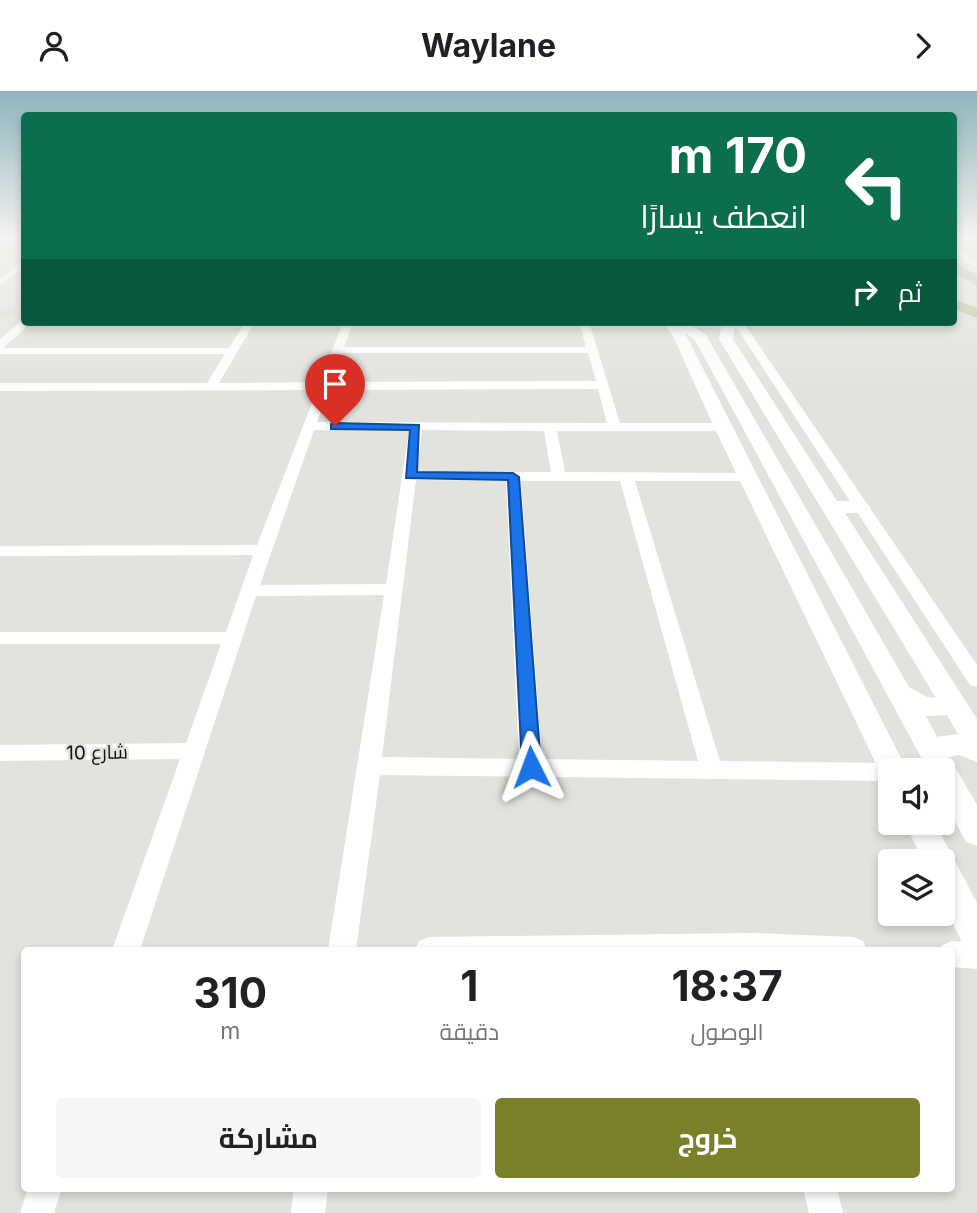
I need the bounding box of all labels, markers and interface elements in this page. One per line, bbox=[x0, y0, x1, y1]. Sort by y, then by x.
text: Waylane bbox=[421, 26, 556, 65]
icon: person bbox=[35, 27, 73, 65]
icon: forward bbox=[904, 27, 942, 65]
text: 170 m bbox=[669, 126, 807, 185]
icon: left bbox=[831, 140, 922, 231]
text: انعطف يسارًا bbox=[640, 197, 807, 236]
icon: right bbox=[846, 273, 884, 311]
text: ثم bbox=[898, 277, 922, 308]
pin bbox=[305, 354, 365, 426]
icon: arrive bbox=[316, 365, 354, 403]
position arrow bbox=[494, 730, 568, 804]
street label: شارع 10 bbox=[66, 740, 128, 767]
map controls bbox=[878, 758, 955, 926]
button: sound bbox=[878, 758, 955, 835]
button: layers bbox=[878, 849, 955, 926]
text: 1 bbox=[460, 960, 478, 1011]
text: 18:37 bbox=[672, 960, 783, 1011]
text: 310 bbox=[193, 967, 267, 1018]
text: m bbox=[220, 1017, 240, 1045]
text: دقيقة bbox=[439, 1018, 499, 1046]
text: الوصول bbox=[690, 1018, 764, 1046]
button: مشاركة bbox=[56, 1098, 481, 1178]
button: خروج bbox=[495, 1098, 920, 1178]

